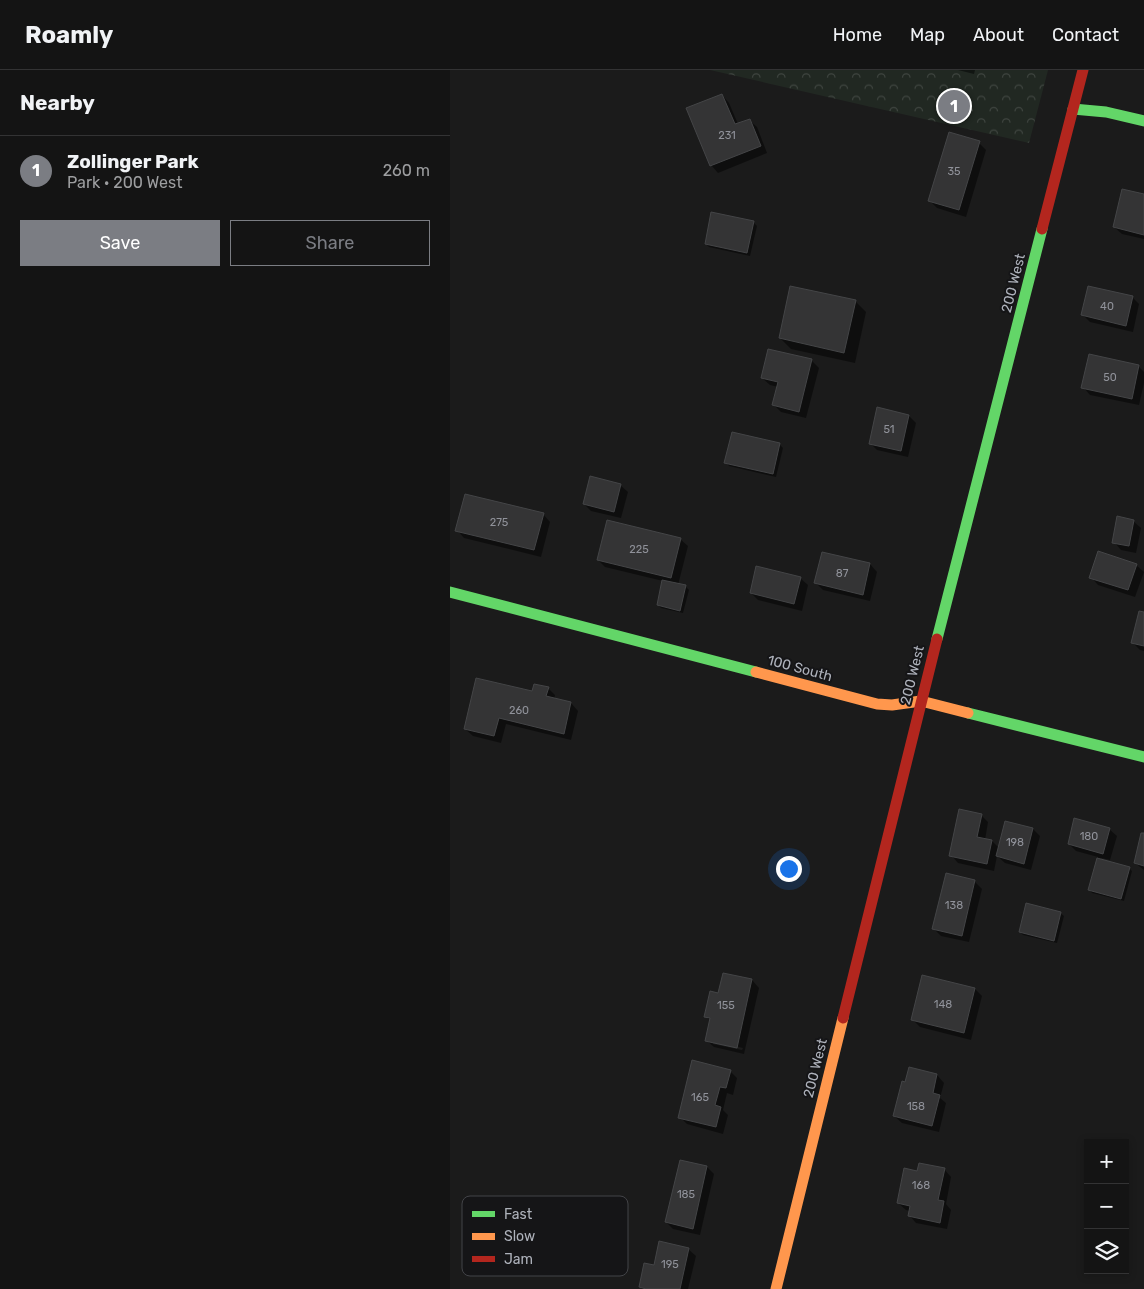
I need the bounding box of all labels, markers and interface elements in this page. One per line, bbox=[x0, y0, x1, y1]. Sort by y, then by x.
text: Roamly bbox=[25, 21, 113, 49]
text: Home bbox=[833, 24, 882, 46]
text: Map bbox=[910, 24, 945, 46]
text: About bbox=[973, 24, 1024, 46]
text: Contact bbox=[1052, 24, 1119, 46]
pin: 1 bbox=[938, 87, 970, 125]
text: Nearby bbox=[20, 90, 95, 115]
house number: 231 bbox=[718, 129, 736, 142]
text: Zollinger Park bbox=[67, 150, 199, 173]
text: 1 bbox=[32, 161, 40, 180]
text: 260 m bbox=[383, 161, 430, 180]
house number: 35 bbox=[947, 165, 961, 178]
text: Park · 200 West bbox=[67, 173, 182, 192]
button: Save bbox=[20, 220, 220, 266]
button: Share bbox=[230, 220, 430, 266]
street label: 200 West bbox=[998, 251, 1029, 315]
house number: 40 bbox=[1100, 300, 1114, 313]
house number: 50 bbox=[1103, 371, 1117, 384]
house number: 51 bbox=[883, 423, 895, 436]
house number: 275 bbox=[490, 516, 509, 529]
house number: 225 bbox=[629, 543, 649, 556]
house number: 87 bbox=[836, 567, 849, 580]
street label: 200 West bbox=[897, 643, 928, 707]
street label: 100 South bbox=[766, 652, 834, 685]
house number: 260 bbox=[509, 704, 529, 717]
house number: 180 bbox=[1080, 830, 1098, 843]
house number: 198 bbox=[1006, 836, 1024, 849]
your location bbox=[776, 856, 802, 882]
house number: 138 bbox=[945, 899, 963, 912]
house number: 148 bbox=[934, 998, 952, 1011]
house number: 155 bbox=[717, 999, 735, 1012]
street label: 200 West bbox=[800, 1036, 831, 1100]
house number: 165 bbox=[691, 1091, 709, 1104]
house number: 158 bbox=[907, 1100, 925, 1113]
map controls bbox=[1084, 1139, 1129, 1274]
button: + bbox=[1084, 1139, 1129, 1184]
house number: 168 bbox=[912, 1179, 930, 1192]
button: − bbox=[1084, 1184, 1129, 1229]
house number: 185 bbox=[677, 1188, 696, 1201]
legend bbox=[462, 1196, 628, 1276]
text: Fast bbox=[504, 1206, 533, 1223]
text: Slow bbox=[504, 1228, 535, 1245]
button: layers bbox=[1084, 1229, 1129, 1274]
text: Jam bbox=[504, 1251, 533, 1268]
house number: 195 bbox=[661, 1258, 679, 1271]

